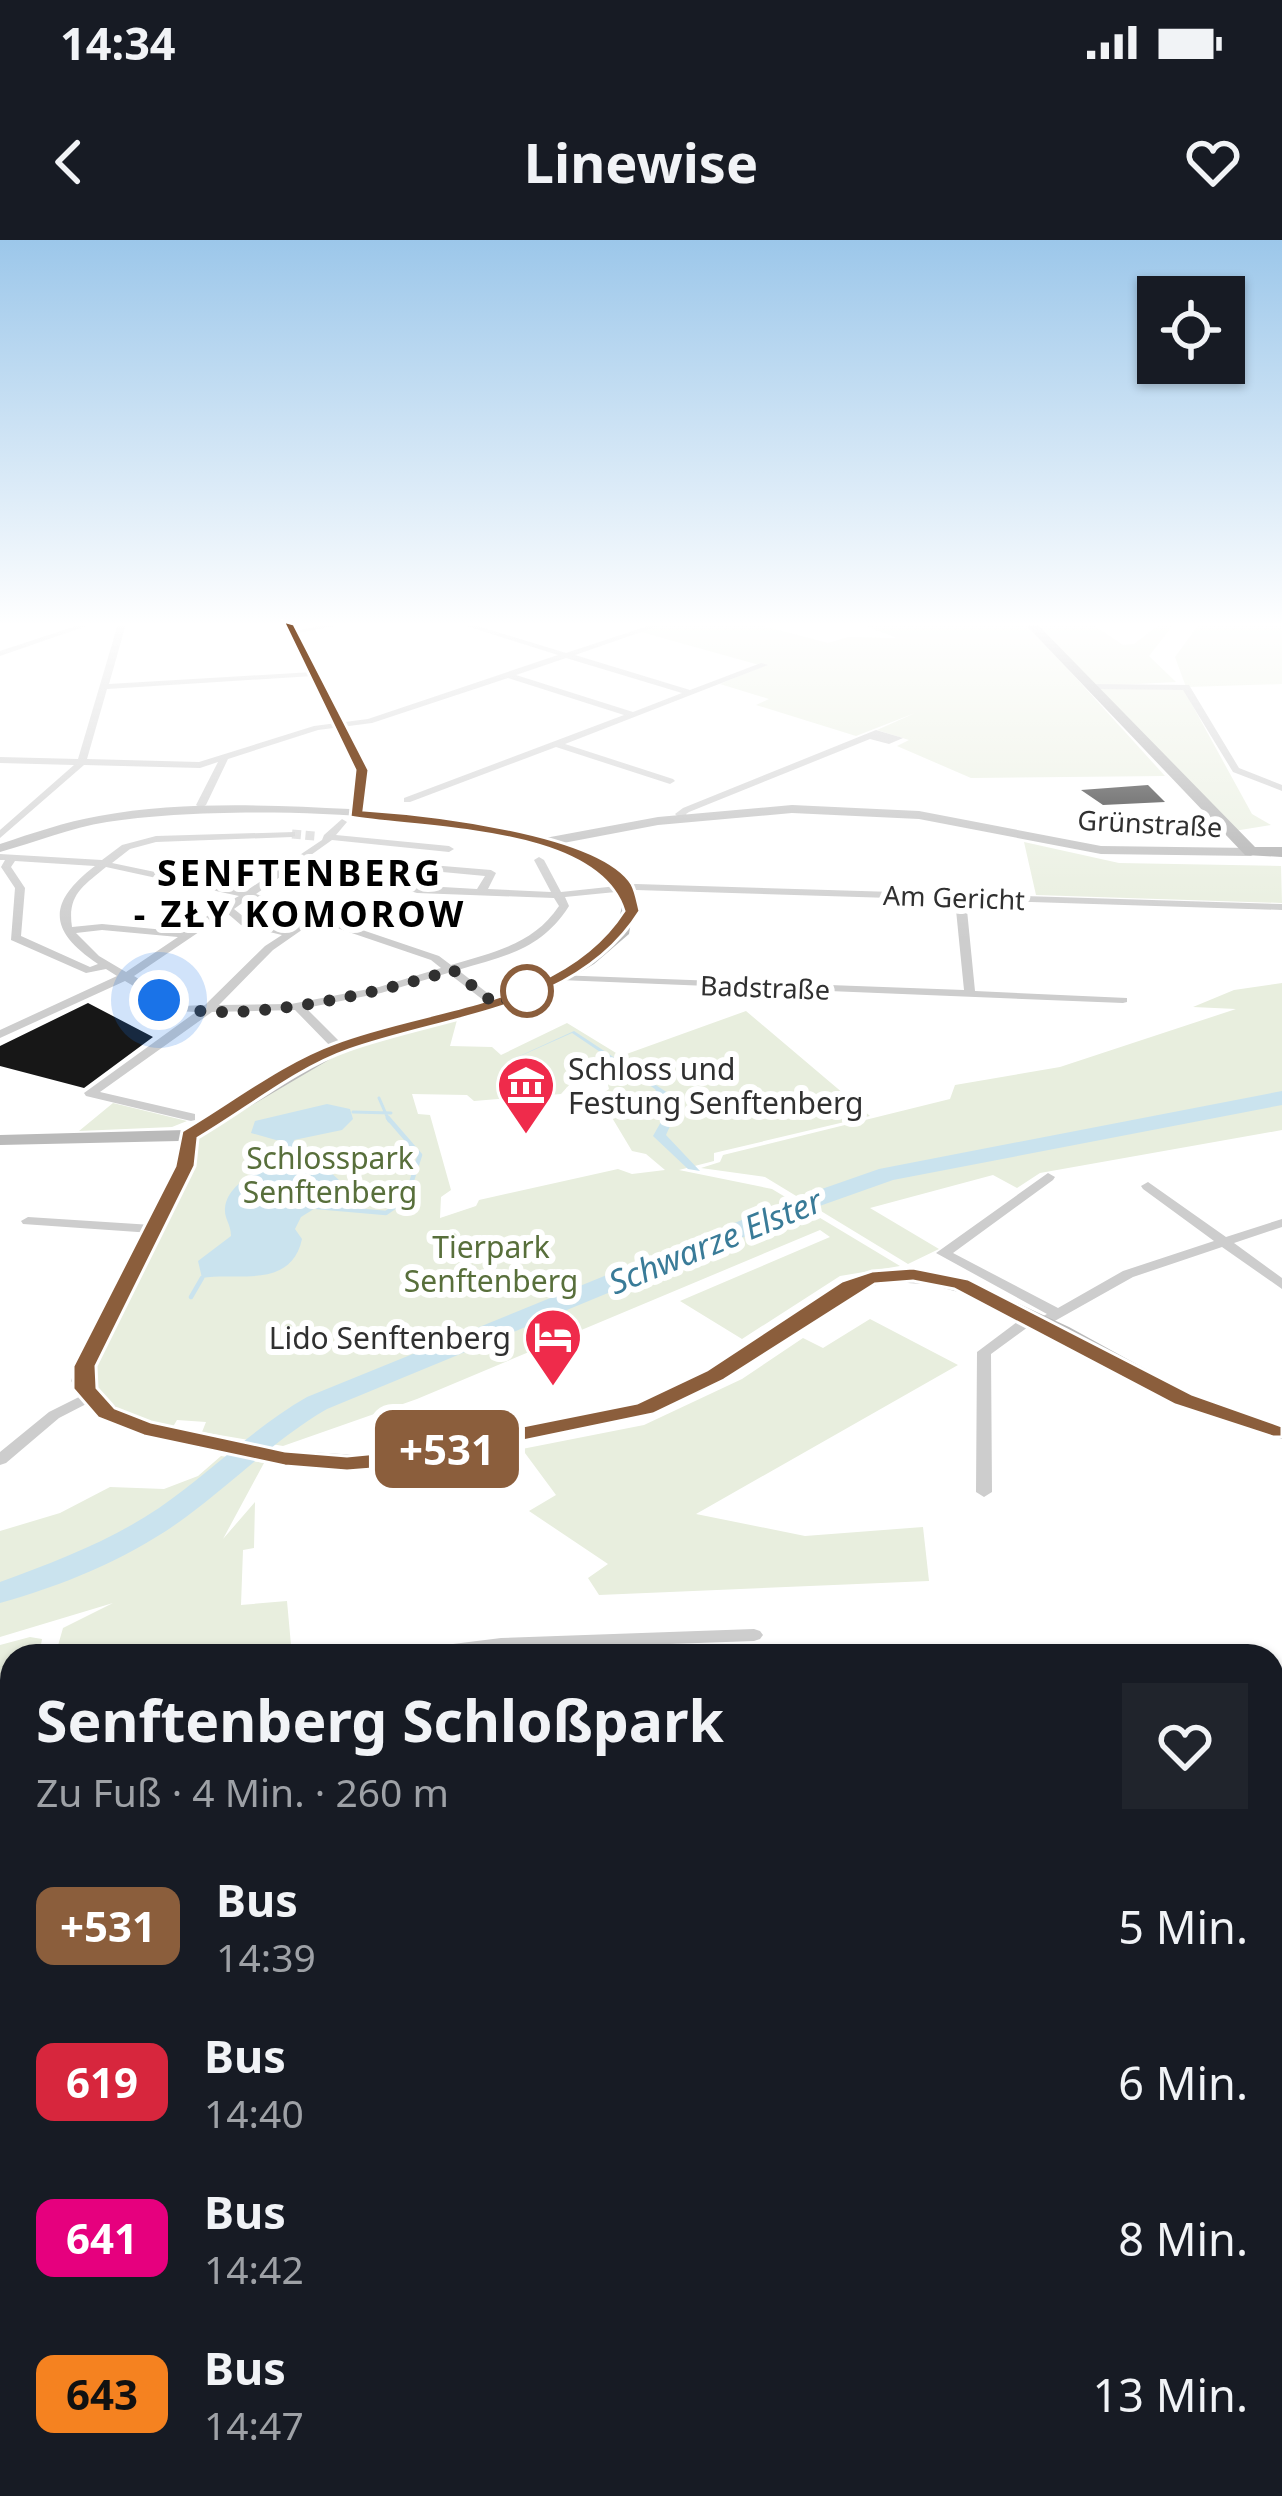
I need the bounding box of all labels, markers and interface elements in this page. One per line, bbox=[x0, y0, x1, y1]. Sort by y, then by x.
text: 14:34 bbox=[60, 12, 176, 73]
text: Linewise bbox=[524, 125, 758, 199]
icon: back bbox=[36, 129, 102, 195]
icon: heart bbox=[1180, 129, 1246, 195]
map controls bbox=[1137, 276, 1245, 384]
button: locate bbox=[1137, 276, 1245, 384]
street label: Grünstraße bbox=[1077, 801, 1223, 845]
district label: SENFTENBERG - ZŁY KOMOROW bbox=[134, 848, 466, 938]
street label: Am Gericht bbox=[882, 876, 1026, 918]
unlabelled marker bbox=[502, 966, 552, 1016]
street label: Badstraße bbox=[699, 966, 831, 1008]
your location bbox=[129, 970, 189, 1030]
place label: Schloss und Festung Senftenberg bbox=[568, 1048, 863, 1123]
museum icon: Schloss und Festung Senftenberg bbox=[495, 1054, 557, 1136]
park label: Schlosspark Senftenberg bbox=[243, 1137, 417, 1212]
water label: Schwarze Elster bbox=[602, 1177, 830, 1304]
park label: Tierpark Senftenberg bbox=[404, 1226, 578, 1301]
hotel icon: Lido Senftenberg bbox=[522, 1306, 584, 1388]
place label: Lido Senftenberg bbox=[269, 1317, 511, 1358]
line badge: +531 bbox=[363, 1410, 531, 1488]
text: +531 bbox=[399, 1420, 495, 1477]
text: Senftenberg Schloßpark bbox=[36, 1681, 724, 1759]
button: heart bbox=[1122, 1683, 1248, 1809]
text: Zu Fuß · 4 Min. · 260 m bbox=[36, 1765, 449, 1818]
text: Bus bbox=[216, 1869, 298, 1930]
text: 5 Min. bbox=[1118, 1896, 1248, 1957]
text: +531 bbox=[60, 1897, 156, 1954]
text: 14:39 bbox=[216, 1930, 316, 1983]
text: Bus bbox=[204, 2025, 286, 2086]
text: 6 Min. bbox=[1118, 2052, 1248, 2113]
text: 619 bbox=[66, 2053, 138, 2110]
text: 14:40 bbox=[204, 2086, 304, 2139]
text: Bus bbox=[204, 2181, 286, 2242]
text: 8 Min. bbox=[1118, 2208, 1248, 2269]
text: 641 bbox=[66, 2209, 138, 2266]
text: 14:42 bbox=[204, 2242, 304, 2295]
text: Bus bbox=[204, 2337, 286, 2398]
text: 13 Min. bbox=[1093, 2364, 1248, 2425]
text: 643 bbox=[66, 2365, 138, 2422]
text: 14:47 bbox=[204, 2398, 304, 2451]

